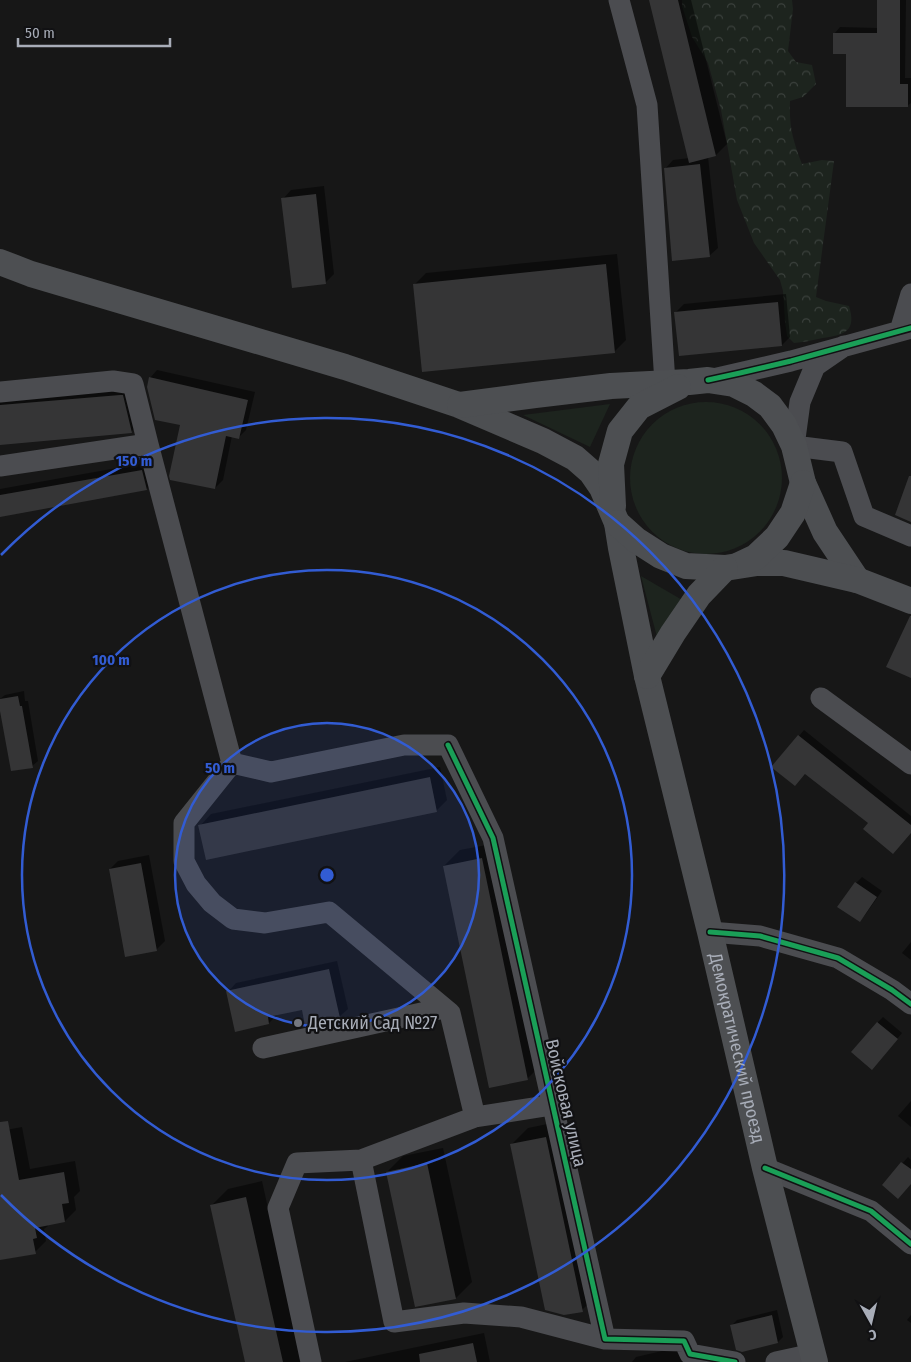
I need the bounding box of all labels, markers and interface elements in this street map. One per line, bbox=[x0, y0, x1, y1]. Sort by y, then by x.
scale bar bbox=[18, 15, 170, 47]
text: 50 m bbox=[25, 24, 55, 42]
text: 150 m bbox=[116, 452, 152, 470]
text: 100 m bbox=[92, 651, 130, 669]
text: 50 m bbox=[205, 759, 235, 777]
centre of rings bbox=[318, 866, 336, 884]
street label: Демократический проезд bbox=[704, 950, 770, 1145]
place label: Детский Сад №27 bbox=[307, 1012, 437, 1034]
marker: Детский Сад №27 bbox=[292, 1017, 304, 1029]
street label: Войсковая улица bbox=[541, 1037, 591, 1169]
north arrow bbox=[846, 1297, 896, 1347]
text: С bbox=[867, 1325, 878, 1343]

